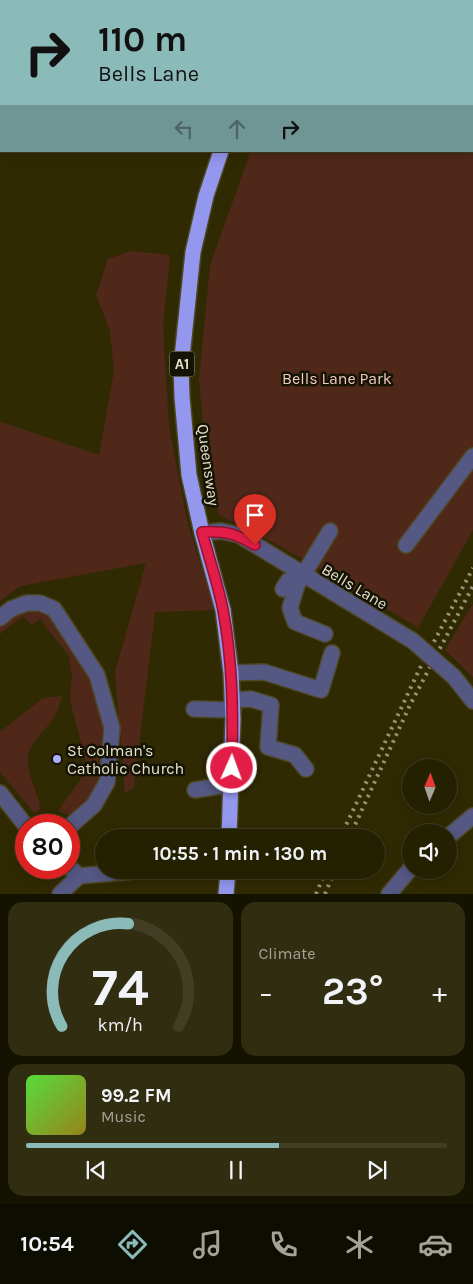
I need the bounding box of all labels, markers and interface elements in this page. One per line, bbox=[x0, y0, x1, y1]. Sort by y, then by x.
text: 110 m bbox=[98, 19, 187, 60]
icon: right bbox=[15, 20, 80, 85]
text: Bells Lane bbox=[98, 61, 199, 87]
icon: left bbox=[170, 115, 198, 143]
icon: ahead bbox=[223, 115, 251, 143]
icon: right bbox=[276, 115, 304, 143]
road number: A1 bbox=[170, 352, 194, 376]
park label: Bells Lane Park bbox=[282, 369, 392, 388]
street label: Queensway bbox=[193, 423, 224, 508]
pin bbox=[234, 494, 276, 545]
icon: arrive bbox=[241, 501, 269, 529]
street label: Bells Lane bbox=[318, 559, 391, 613]
place label: St Colman's Catholic Church bbox=[67, 741, 184, 778]
position arrow bbox=[205, 741, 257, 793]
marker: St Colman's Catholic Church bbox=[51, 753, 63, 765]
north arrow bbox=[402, 759, 458, 814]
map controls bbox=[402, 759, 457, 879]
speed limit sign: 80 bbox=[15, 814, 80, 879]
button: sound bbox=[402, 824, 457, 879]
text: 10:55 · 1 min · 130 m bbox=[153, 843, 327, 865]
text: Climate bbox=[259, 944, 316, 963]
text: 74 bbox=[92, 957, 149, 1018]
text: 23° bbox=[322, 969, 383, 1014]
text: − bbox=[259, 976, 273, 1009]
text: + bbox=[432, 976, 447, 1009]
text: km/h bbox=[98, 1015, 143, 1036]
text: 99.2 FM bbox=[101, 1085, 172, 1107]
text: Music bbox=[101, 1107, 146, 1126]
icon: previous bbox=[82, 1156, 110, 1184]
icon: pause bbox=[222, 1156, 250, 1184]
icon: next bbox=[363, 1156, 391, 1184]
icon: directions bbox=[115, 1227, 150, 1262]
icon: music bbox=[190, 1227, 225, 1262]
icon: phone bbox=[266, 1227, 301, 1262]
icon: climate bbox=[342, 1227, 377, 1262]
icon: car bbox=[418, 1227, 453, 1262]
text: 10:54 bbox=[20, 1231, 74, 1257]

